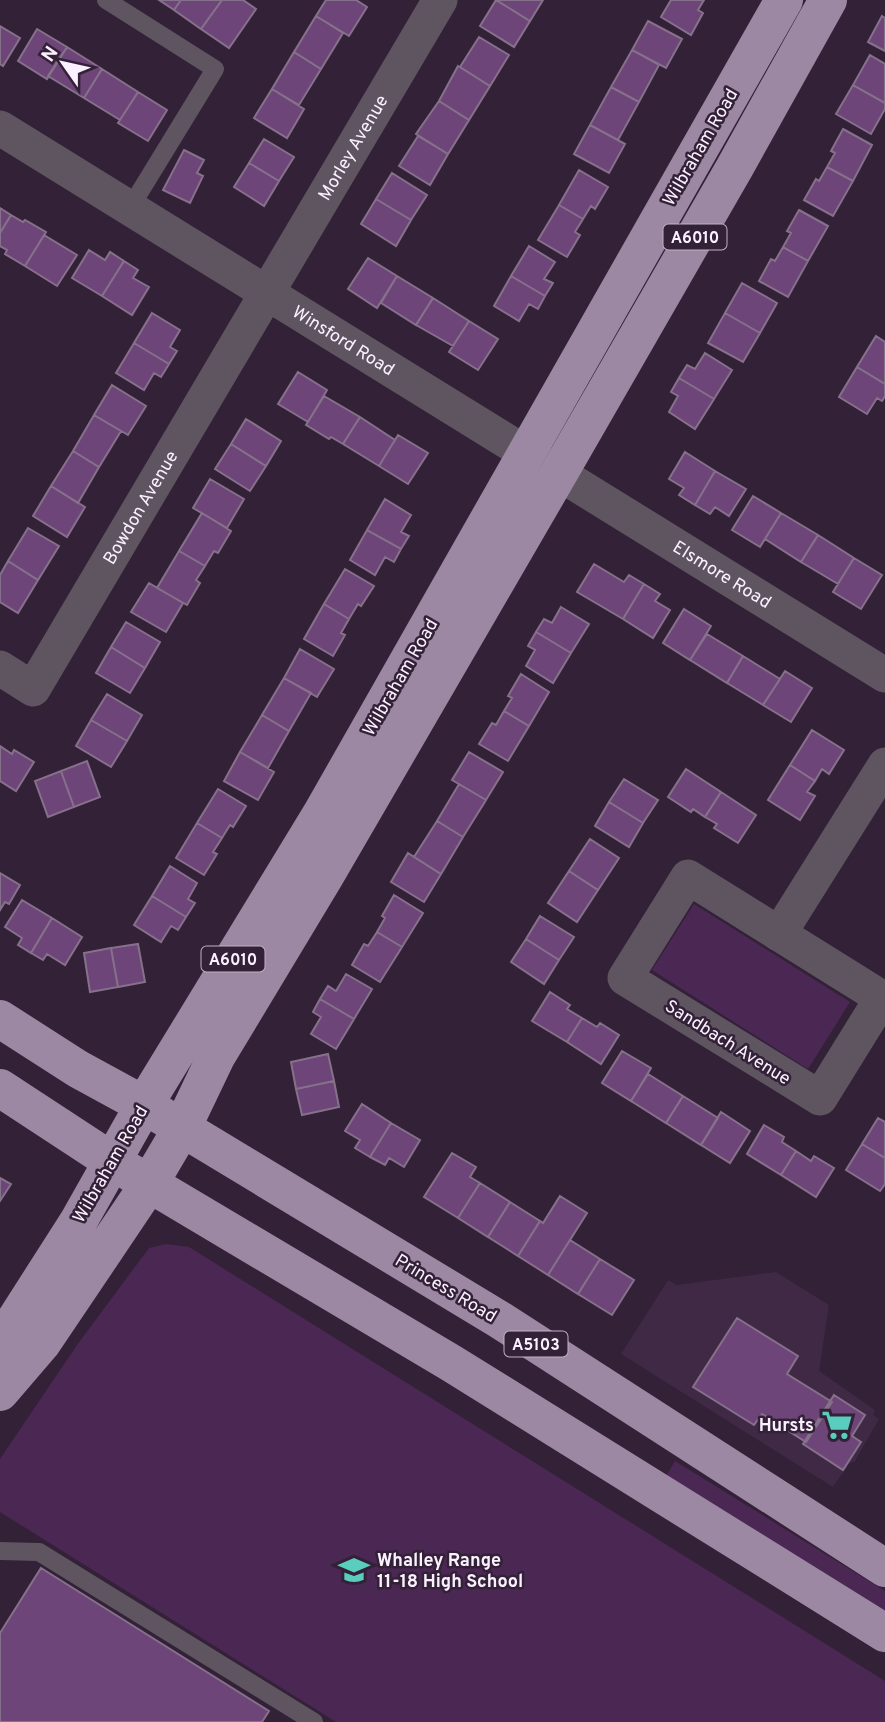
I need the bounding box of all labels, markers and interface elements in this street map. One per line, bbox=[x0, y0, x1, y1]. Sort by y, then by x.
north arrow bbox=[28, 28, 98, 98]
text: N bbox=[37, 42, 64, 67]
street label: Wilbraham Road bbox=[658, 85, 744, 210]
street label: Morley Avenue bbox=[314, 91, 394, 205]
road number: A6010 bbox=[664, 224, 726, 249]
street label: Winsford Road bbox=[287, 301, 398, 382]
street label: Bowdon Avenue bbox=[99, 447, 184, 569]
street label: Elsmore Road bbox=[668, 537, 775, 615]
street label: Wilbraham Road bbox=[358, 615, 444, 740]
road number: A6010 bbox=[202, 946, 264, 972]
street label: Sandbach Avenue bbox=[660, 995, 794, 1091]
street label: Wilbraham Road bbox=[68, 1102, 154, 1227]
street label: Princess Road bbox=[390, 1250, 500, 1329]
road number: A5103 bbox=[504, 1332, 568, 1356]
supermarket icon: Hursts bbox=[820, 1408, 854, 1442]
place label: Hursts bbox=[759, 1415, 814, 1438]
place label: Whalley Range 11-18 High School bbox=[377, 1550, 523, 1594]
school or university icon: Whalley Range 11-18 High School bbox=[337, 1553, 371, 1587]

